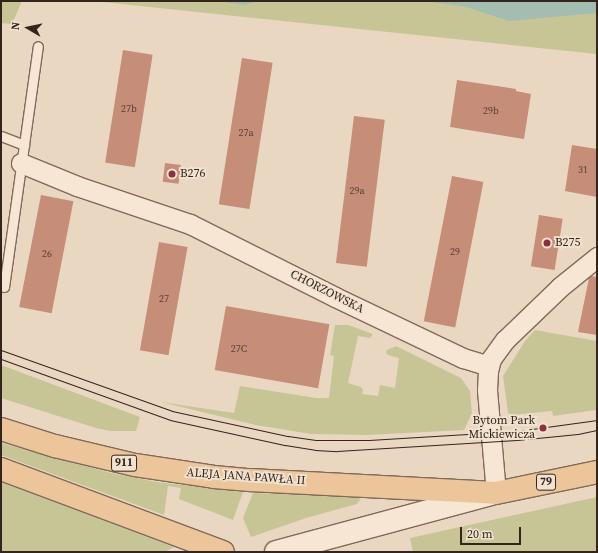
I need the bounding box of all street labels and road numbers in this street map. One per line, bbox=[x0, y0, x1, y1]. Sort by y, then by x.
street label: CHORZOWSKA bbox=[288, 267, 366, 317]
road number: 911 bbox=[111, 454, 137, 472]
street label: ALEJA JANA PAWŁA II bbox=[186, 466, 306, 488]
road number: 79 bbox=[536, 473, 556, 491]

